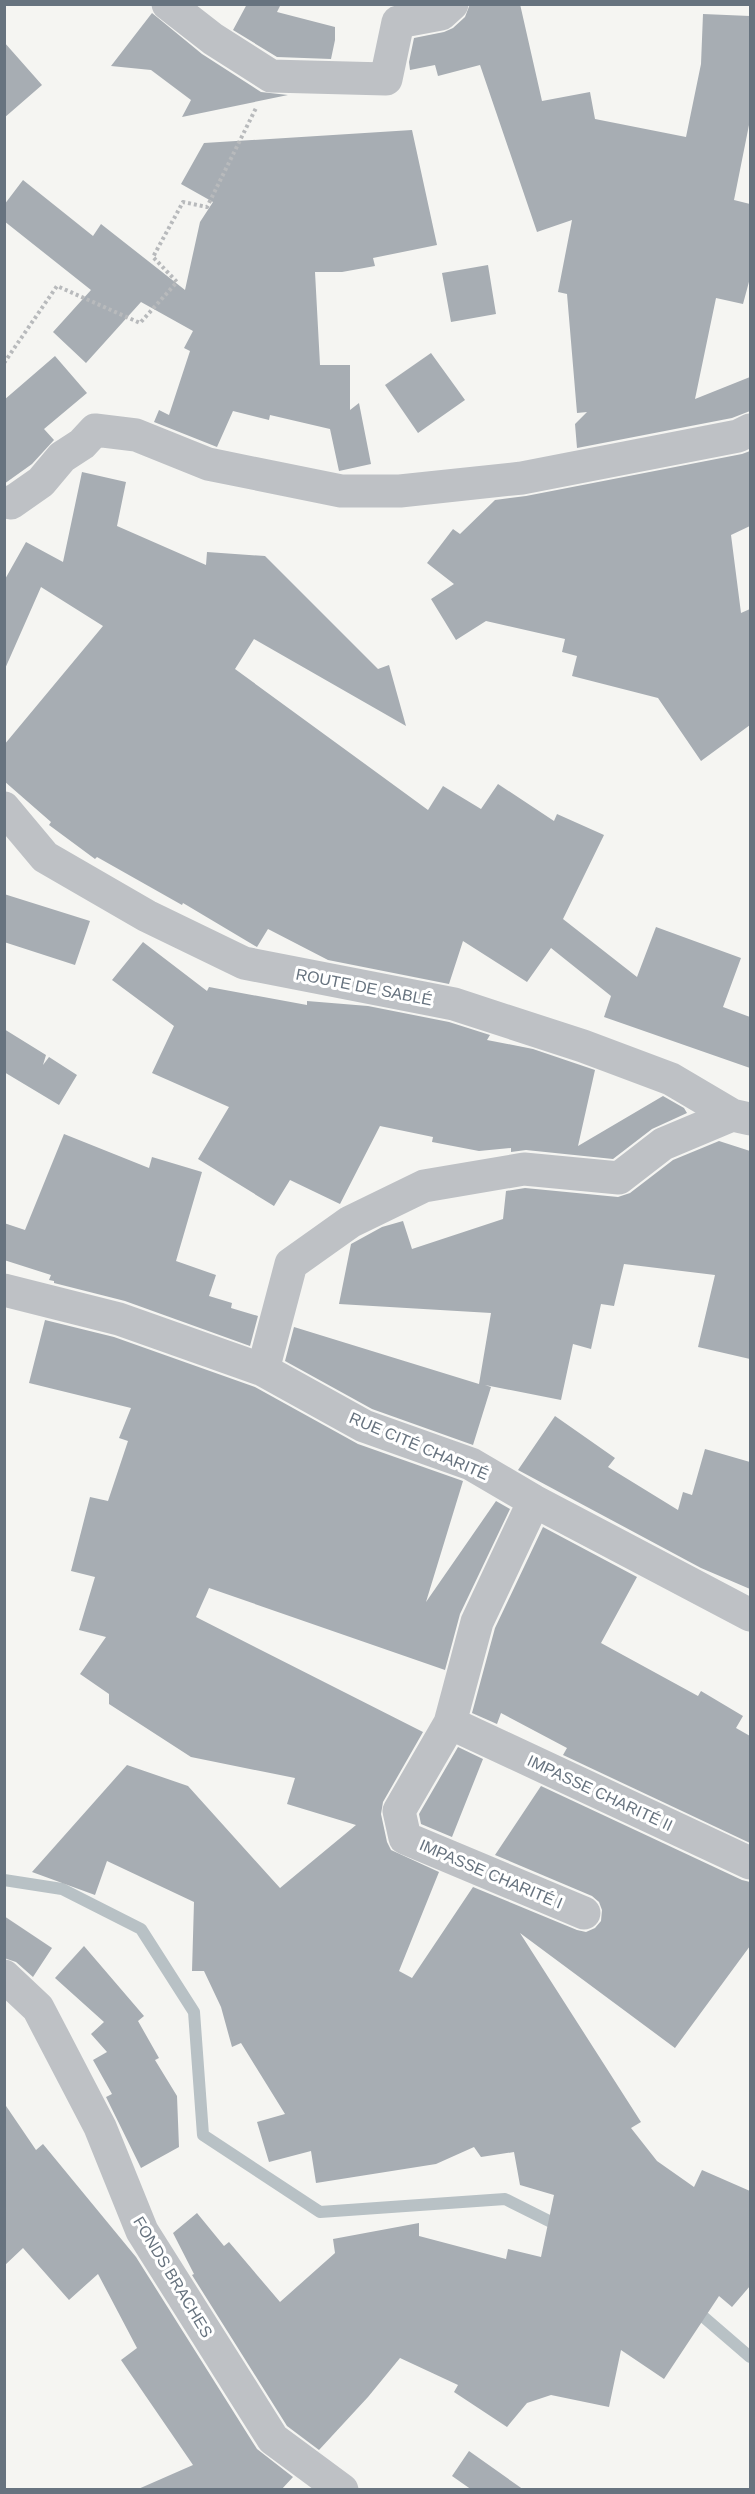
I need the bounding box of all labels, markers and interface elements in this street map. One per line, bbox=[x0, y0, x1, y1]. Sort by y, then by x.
street label: ROUTE DE SABLÉ bbox=[294, 964, 434, 1009]
street label: RUE CITÉ CHARITÉ bbox=[347, 1408, 491, 1483]
street label: IMPASSE CHARITÉ II bbox=[525, 1751, 676, 1834]
street label: IMPASSE CHARITÉ I bbox=[417, 1835, 565, 1912]
street label: FONDS BRACHES bbox=[130, 2214, 216, 2340]

